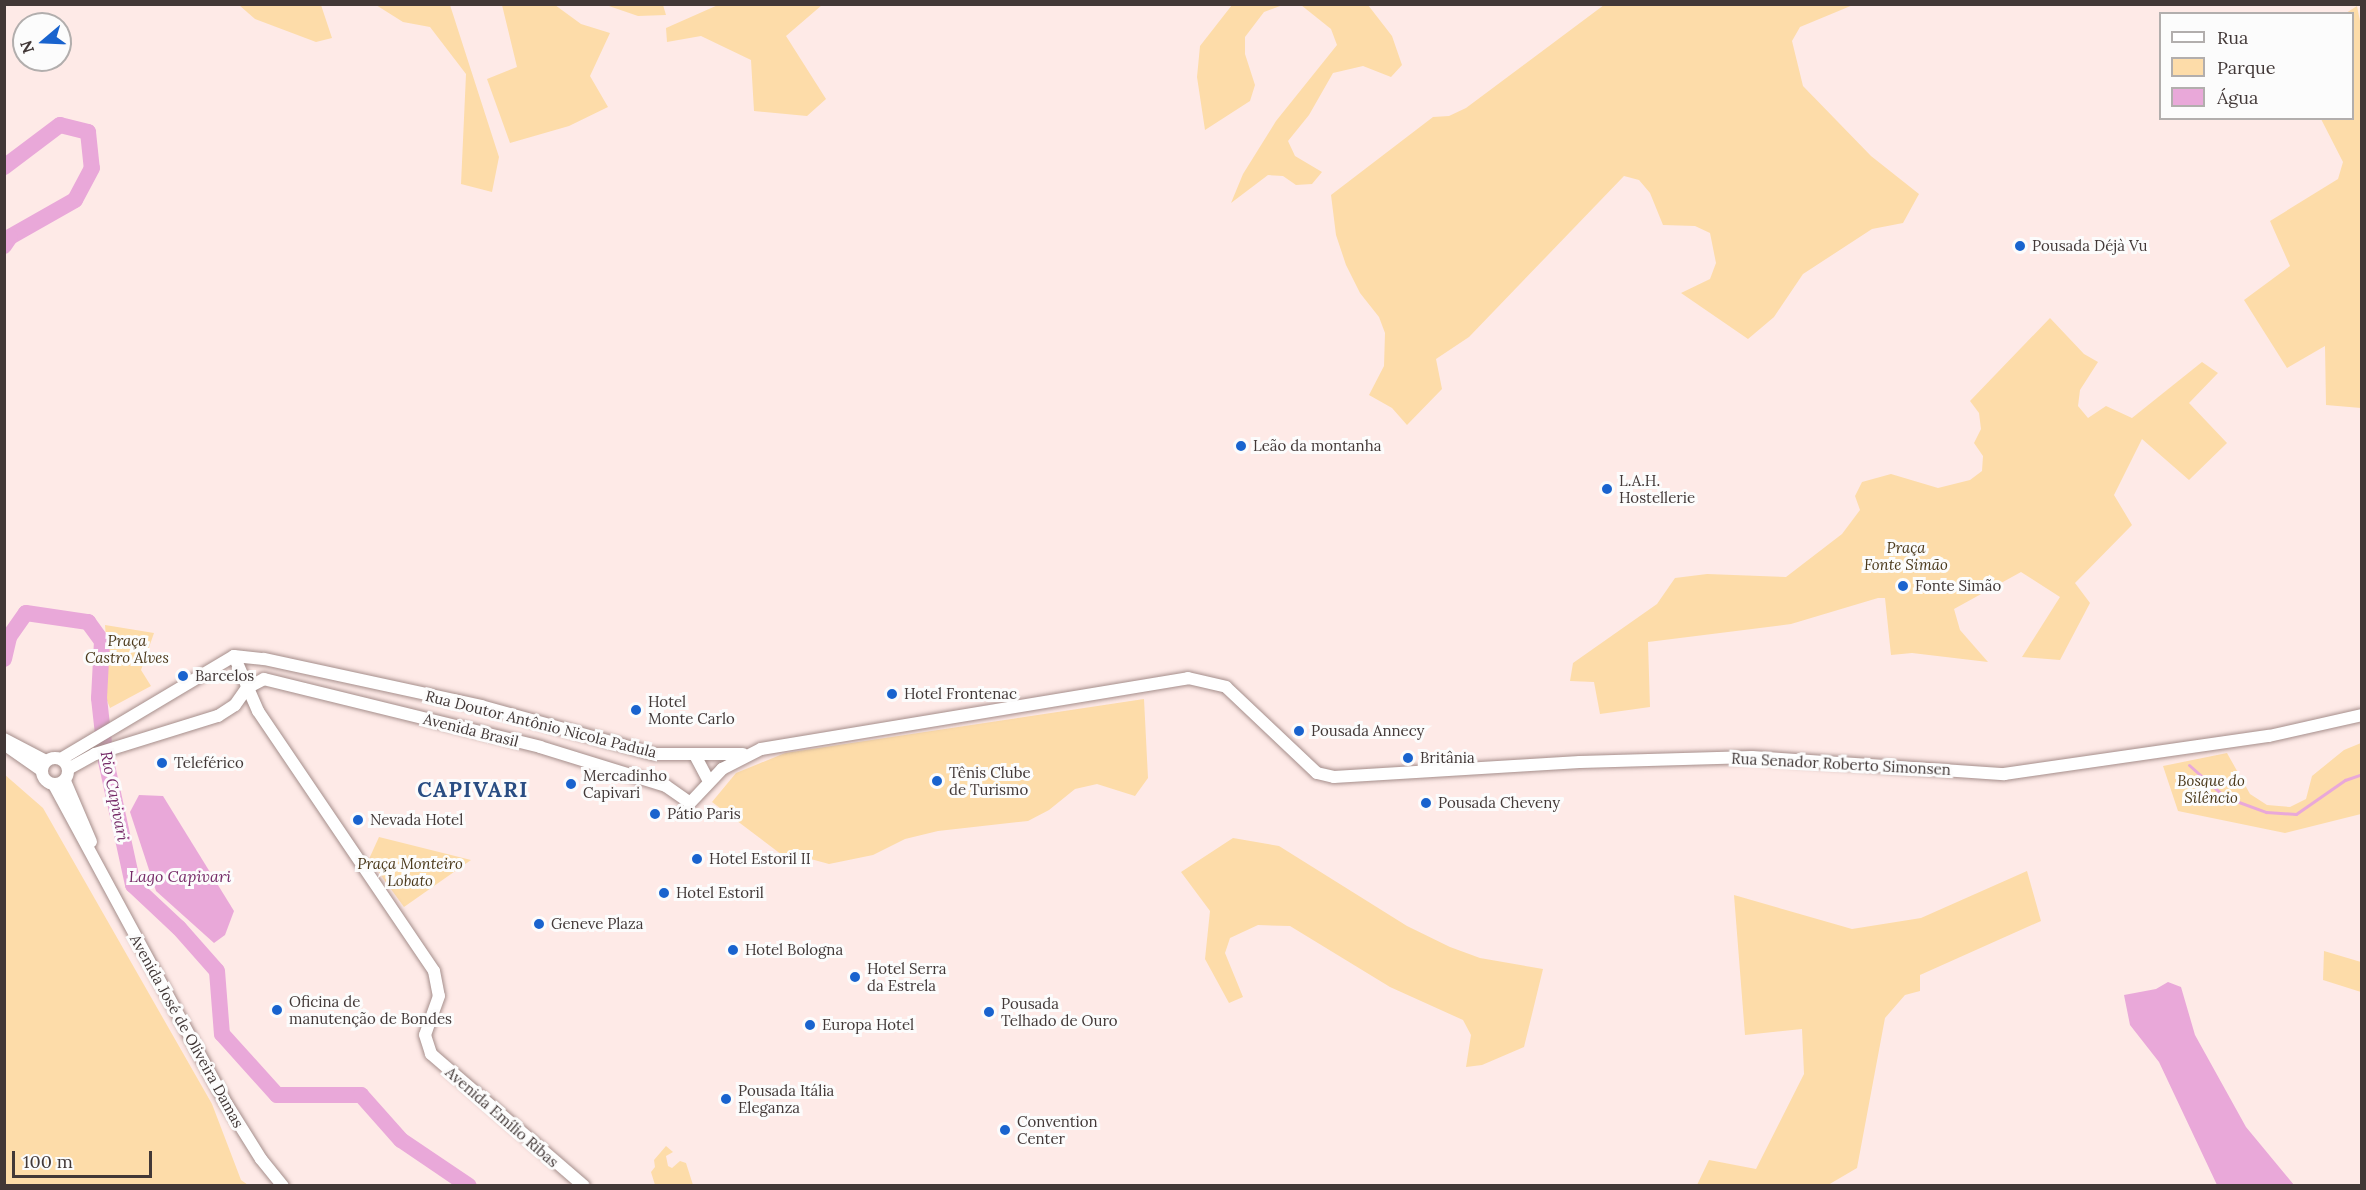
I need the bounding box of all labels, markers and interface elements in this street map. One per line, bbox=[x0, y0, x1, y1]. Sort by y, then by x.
north arrow bbox=[12, 12, 72, 72]
legend bbox=[2159, 12, 2354, 120]
text: Rua bbox=[2217, 26, 2248, 49]
text: N bbox=[15, 38, 38, 56]
text: Parque bbox=[2217, 56, 2276, 79]
text: Água bbox=[2217, 86, 2258, 109]
place label: Pousada Déjà Vu bbox=[2032, 237, 2147, 255]
marker: Pousada Déjà Vu bbox=[2013, 239, 2027, 253]
place label: Leão da montanha bbox=[1253, 437, 1381, 455]
marker: Leão da montanha bbox=[1234, 439, 1248, 453]
place label: L.A.H. Hostellerie bbox=[1619, 471, 1695, 506]
marker: L.A.H. Hostellerie bbox=[1600, 482, 1614, 496]
park label: Praça Fonte Simão bbox=[1864, 538, 1948, 573]
place label: Fonte Simão bbox=[1915, 577, 2001, 595]
marker: Fonte Simão bbox=[1896, 579, 1910, 593]
park label: Praça Castro Alves bbox=[85, 631, 169, 666]
place label: Barcelos bbox=[195, 667, 254, 685]
marker: Barcelos bbox=[176, 669, 190, 683]
place label: Hotel Frontenac bbox=[904, 685, 1017, 703]
street label: Rua Doutor Antônio Nicola Padula bbox=[424, 687, 658, 761]
marker: Hotel Frontenac bbox=[885, 687, 899, 701]
place label: Hotel Monte Carlo bbox=[648, 692, 735, 727]
marker: Hotel Monte Carlo bbox=[629, 703, 643, 717]
street label: Avenida Brasil bbox=[422, 710, 520, 750]
place label: Pousada Annecy bbox=[1311, 722, 1424, 740]
marker: Pousada Annecy bbox=[1292, 724, 1306, 738]
water label: Rio Capivari bbox=[97, 749, 133, 843]
place label: Britânia bbox=[1420, 749, 1475, 767]
street label: Rua Senador Roberto Simonsen bbox=[1731, 749, 1951, 779]
marker: Britânia bbox=[1401, 751, 1415, 765]
place label: Teleférico bbox=[174, 754, 244, 772]
marker: Teleférico bbox=[155, 756, 169, 770]
place label: Tênis Clube de Turismo bbox=[949, 763, 1031, 798]
place label: Mercadinho Capivari bbox=[583, 766, 667, 801]
park label: Bosque do Silêncio bbox=[2177, 771, 2245, 806]
marker: Tênis Clube de Turismo bbox=[930, 774, 944, 788]
district label: CAPIVARI bbox=[417, 777, 529, 803]
marker: Mercadinho Capivari bbox=[564, 777, 578, 791]
place label: Pousada Cheveny bbox=[1438, 794, 1560, 812]
marker: Pousada Cheveny bbox=[1419, 796, 1433, 810]
place label: Pátio Paris bbox=[667, 805, 741, 823]
marker: Pátio Paris bbox=[648, 807, 662, 821]
place label: Nevada Hotel bbox=[370, 811, 463, 829]
marker: Nevada Hotel bbox=[351, 813, 365, 827]
place label: Hotel Estoril II bbox=[709, 850, 811, 868]
marker: Hotel Estoril II bbox=[690, 852, 704, 866]
park label: Praça Monteiro Lobato bbox=[357, 854, 463, 889]
water label: Lago Capivari bbox=[129, 866, 231, 886]
place label: Hotel Estoril bbox=[676, 884, 764, 902]
marker: Hotel Estoril bbox=[657, 886, 671, 900]
place label: Geneve Plaza bbox=[551, 915, 644, 933]
marker: Geneve Plaza bbox=[532, 917, 546, 931]
street label: Avenida José de Oliveira Damas bbox=[126, 931, 248, 1131]
place label: Hotel Bologna bbox=[745, 941, 843, 959]
marker: Hotel Bologna bbox=[726, 943, 740, 957]
place label: Hotel Serra da Estrela bbox=[867, 959, 946, 994]
marker: Hotel Serra da Estrela bbox=[848, 970, 862, 984]
place label: Oficina de manutenção de Bondes bbox=[289, 992, 452, 1027]
place label: Pousada Telhado de Ouro bbox=[1001, 994, 1118, 1029]
marker: Oficina de manutenção de Bondes bbox=[270, 1003, 284, 1017]
marker: Pousada Telhado de Ouro bbox=[982, 1005, 996, 1019]
place label: Europa Hotel bbox=[822, 1016, 914, 1034]
marker: Europa Hotel bbox=[803, 1018, 817, 1032]
street label: Avenida Emílio Ribas bbox=[442, 1063, 562, 1171]
place label: Pousada Itália Eleganza bbox=[738, 1081, 834, 1116]
marker: Pousada Itália Eleganza bbox=[719, 1092, 733, 1106]
place label: Convention Center bbox=[1017, 1112, 1098, 1147]
marker: Convention Center bbox=[998, 1123, 1012, 1137]
scale bar bbox=[15, 1139, 154, 1177]
text: 100 m bbox=[23, 1150, 73, 1173]

